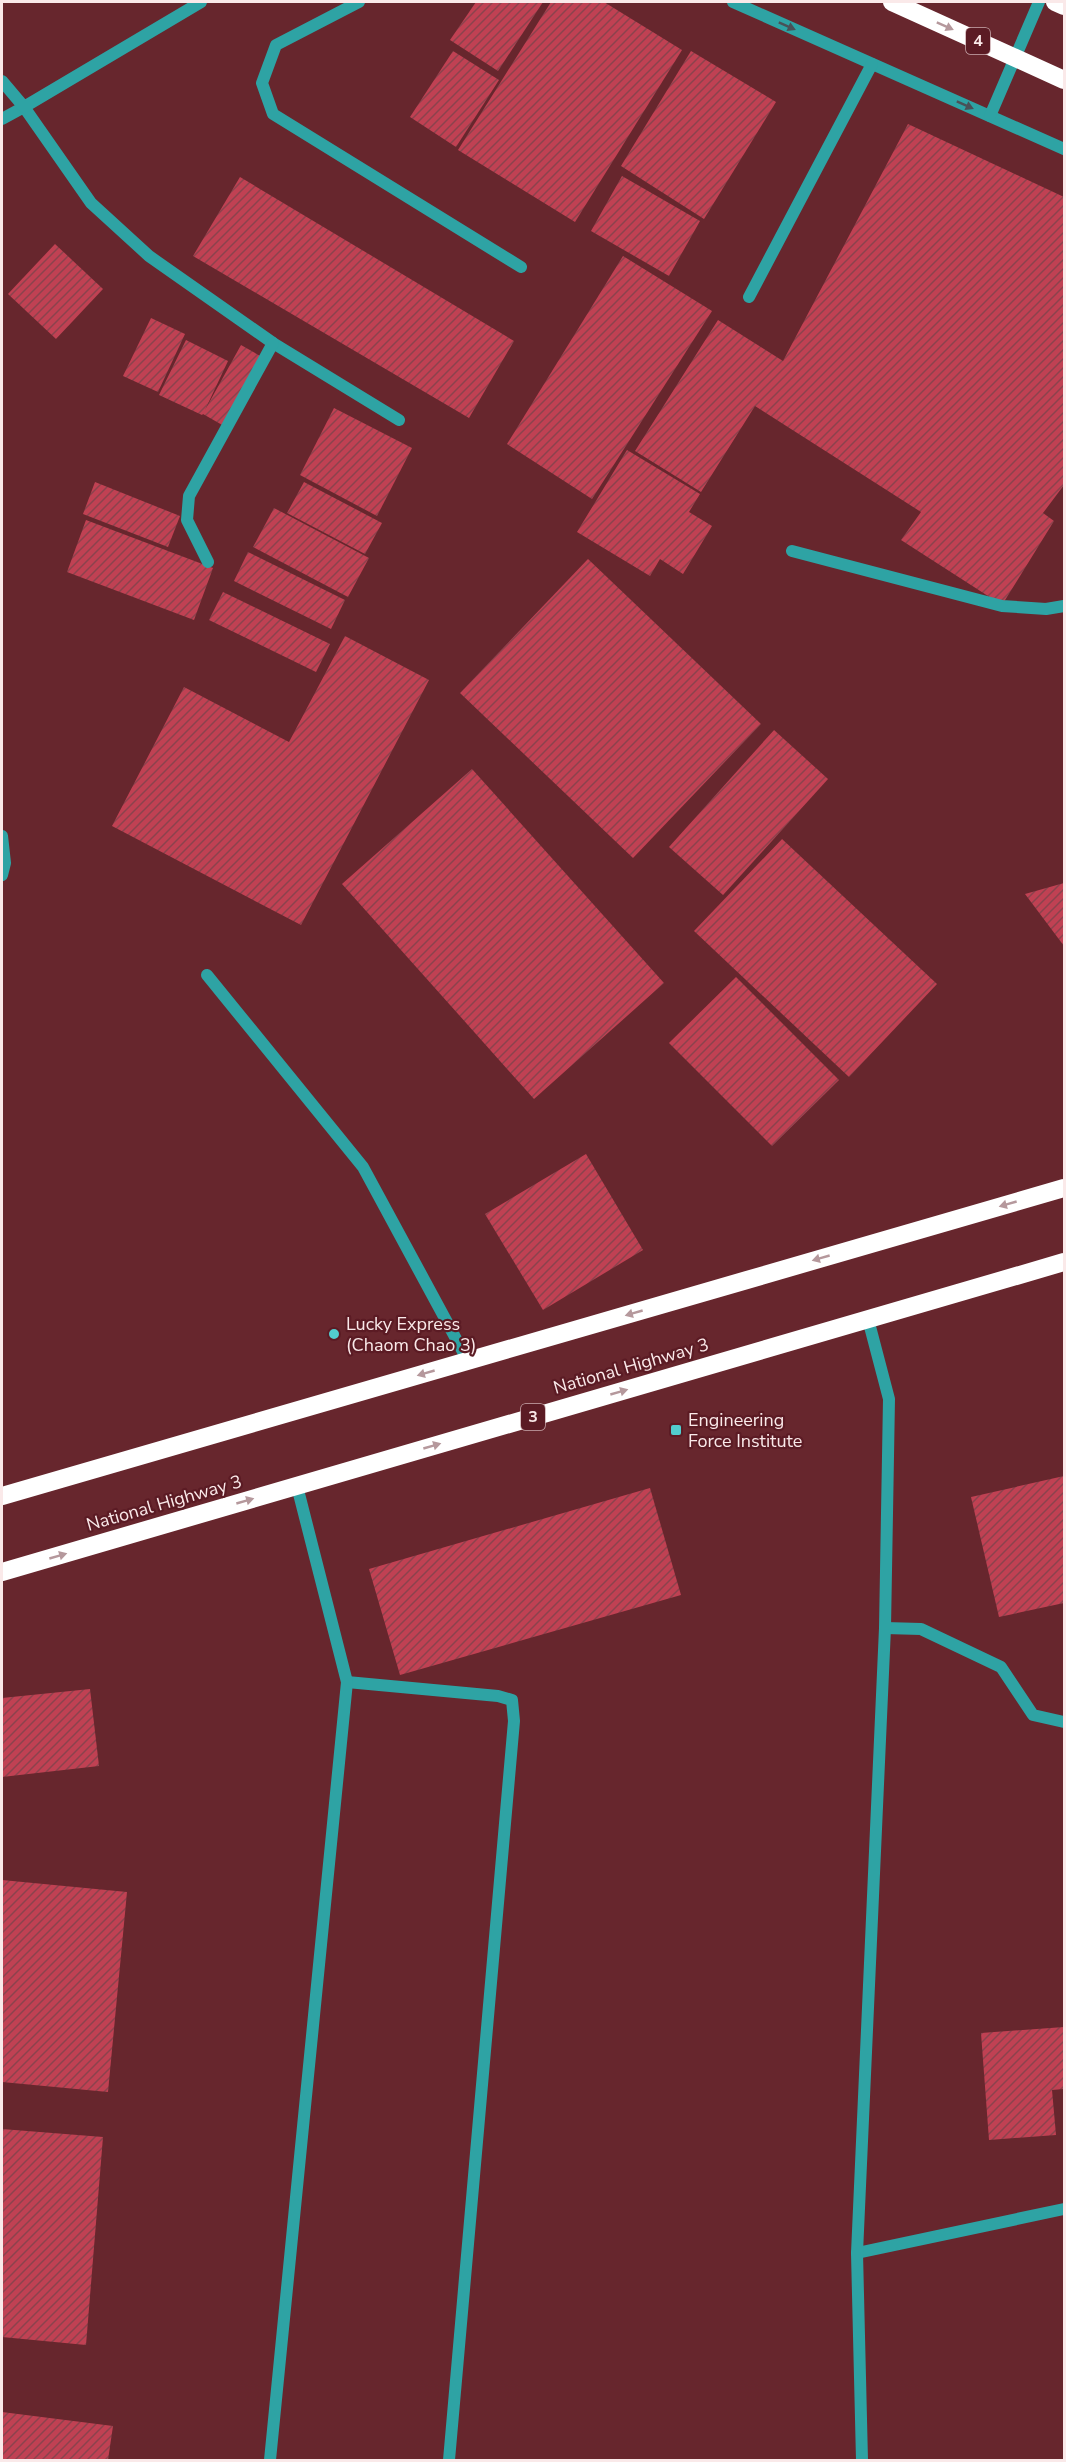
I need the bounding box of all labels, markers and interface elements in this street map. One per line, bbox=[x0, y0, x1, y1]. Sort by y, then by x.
one-way arrow bbox=[778, 21, 795, 30]
one-way arrow bbox=[937, 21, 954, 30]
road number: 4 bbox=[966, 28, 990, 54]
one-way arrow bbox=[956, 100, 974, 110]
one-way arrow bbox=[999, 1200, 1017, 1209]
one-way arrow bbox=[812, 1254, 830, 1263]
one-way arrow bbox=[625, 1309, 643, 1318]
place label: Lucky Express (Chaom Chao 3) bbox=[346, 1312, 476, 1357]
marker: Lucky Express (Chaom Chao 3) bbox=[327, 1327, 341, 1341]
street label: National Highway 3 bbox=[550, 1332, 712, 1400]
one-way arrow bbox=[417, 1369, 435, 1378]
one-way arrow bbox=[610, 1387, 628, 1396]
road number: 3 bbox=[521, 1404, 545, 1430]
place label: Engineering Force Institute bbox=[688, 1408, 802, 1453]
marker: Engineering Force Institute bbox=[669, 1423, 683, 1437]
one-way arrow bbox=[423, 1441, 441, 1450]
street label: National Highway 3 bbox=[83, 1469, 245, 1537]
one-way arrow bbox=[236, 1496, 254, 1505]
one-way arrow bbox=[49, 1551, 67, 1560]

